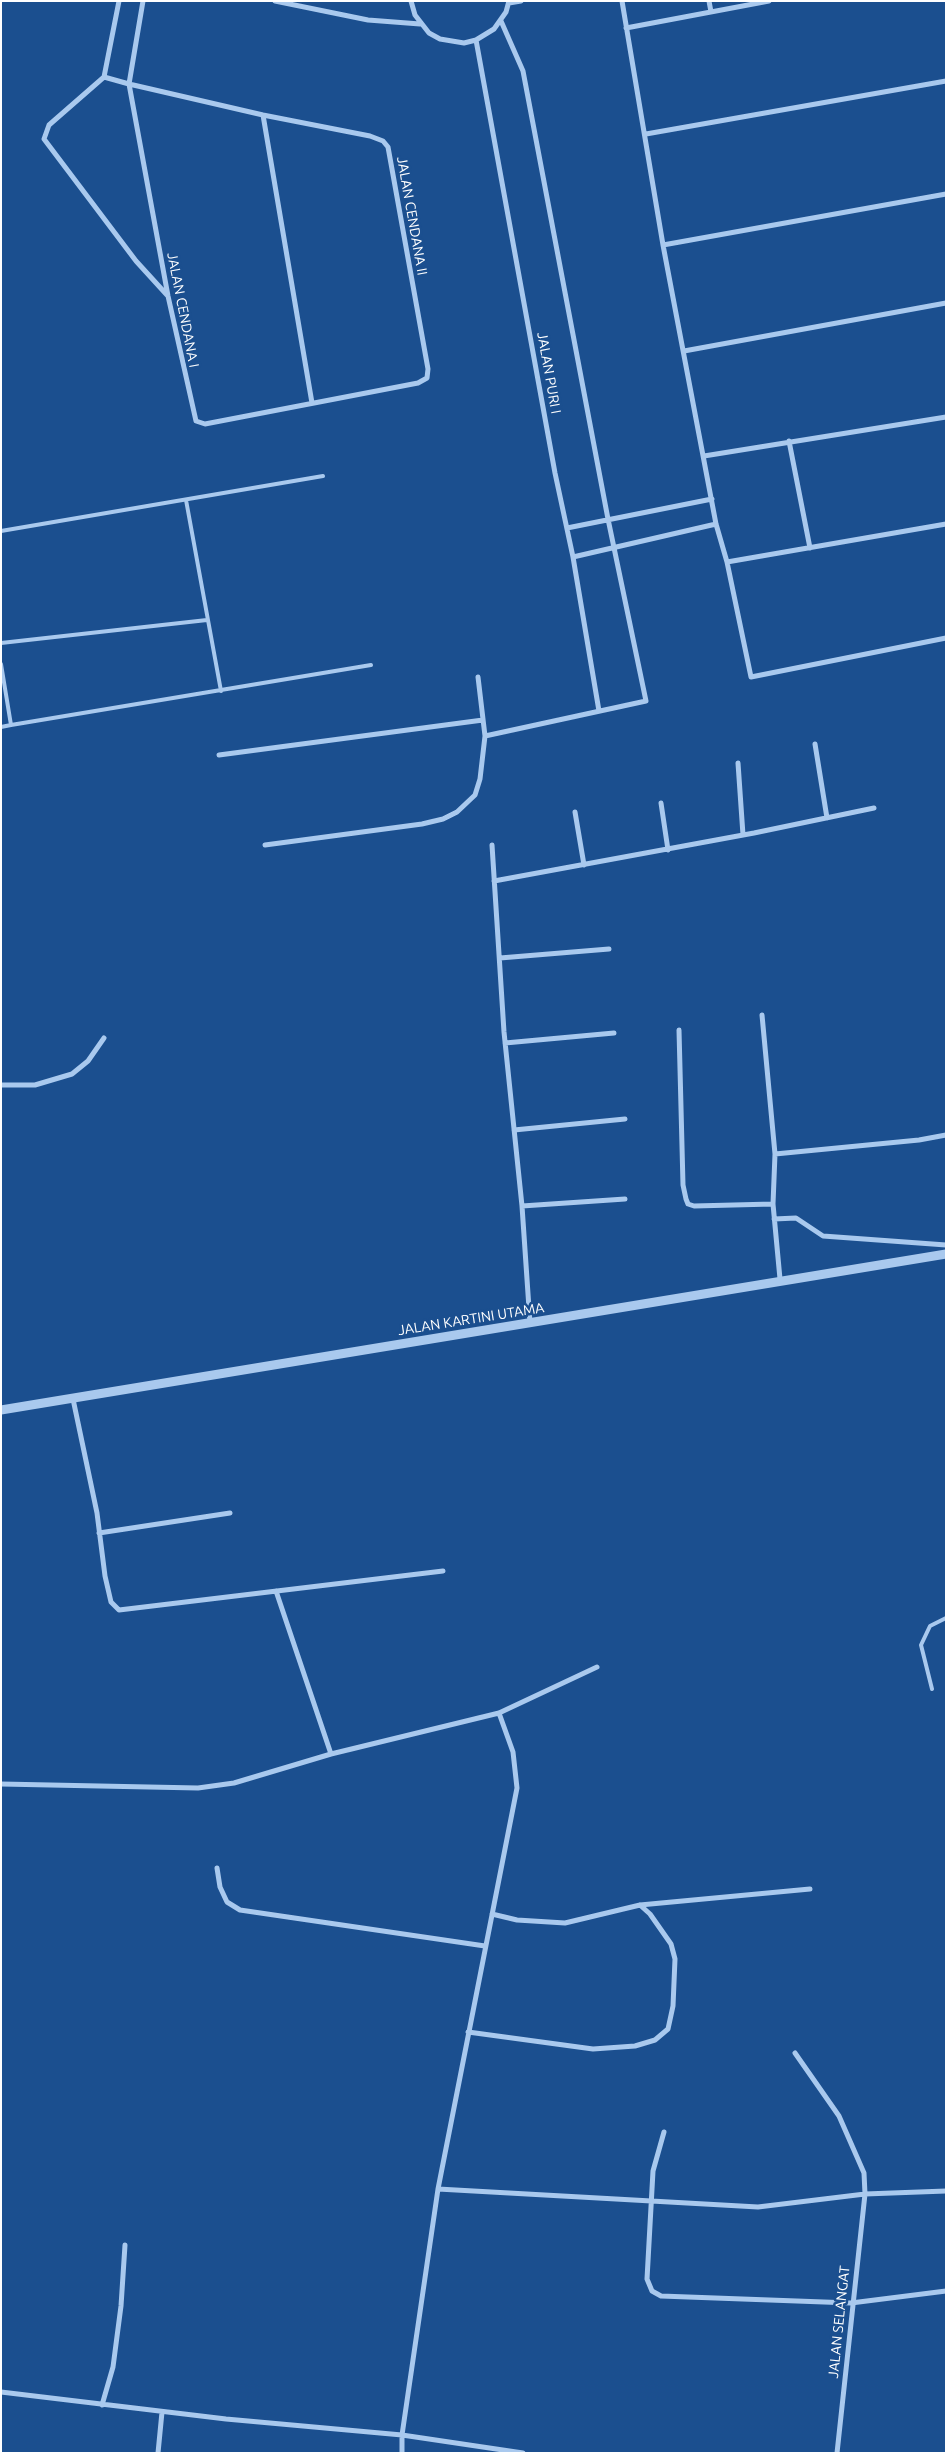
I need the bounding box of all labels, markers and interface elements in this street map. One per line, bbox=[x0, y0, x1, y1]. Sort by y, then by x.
street label: JALAN CENDANA II bbox=[393, 155, 431, 277]
street label: JALAN CENDANA I bbox=[164, 251, 202, 369]
street label: JALAN PURI I bbox=[534, 331, 564, 415]
street label: JALAN KARTINI UTAMA bbox=[397, 1299, 545, 1339]
street label: JALAN SELANGAT bbox=[825, 2265, 853, 2379]

